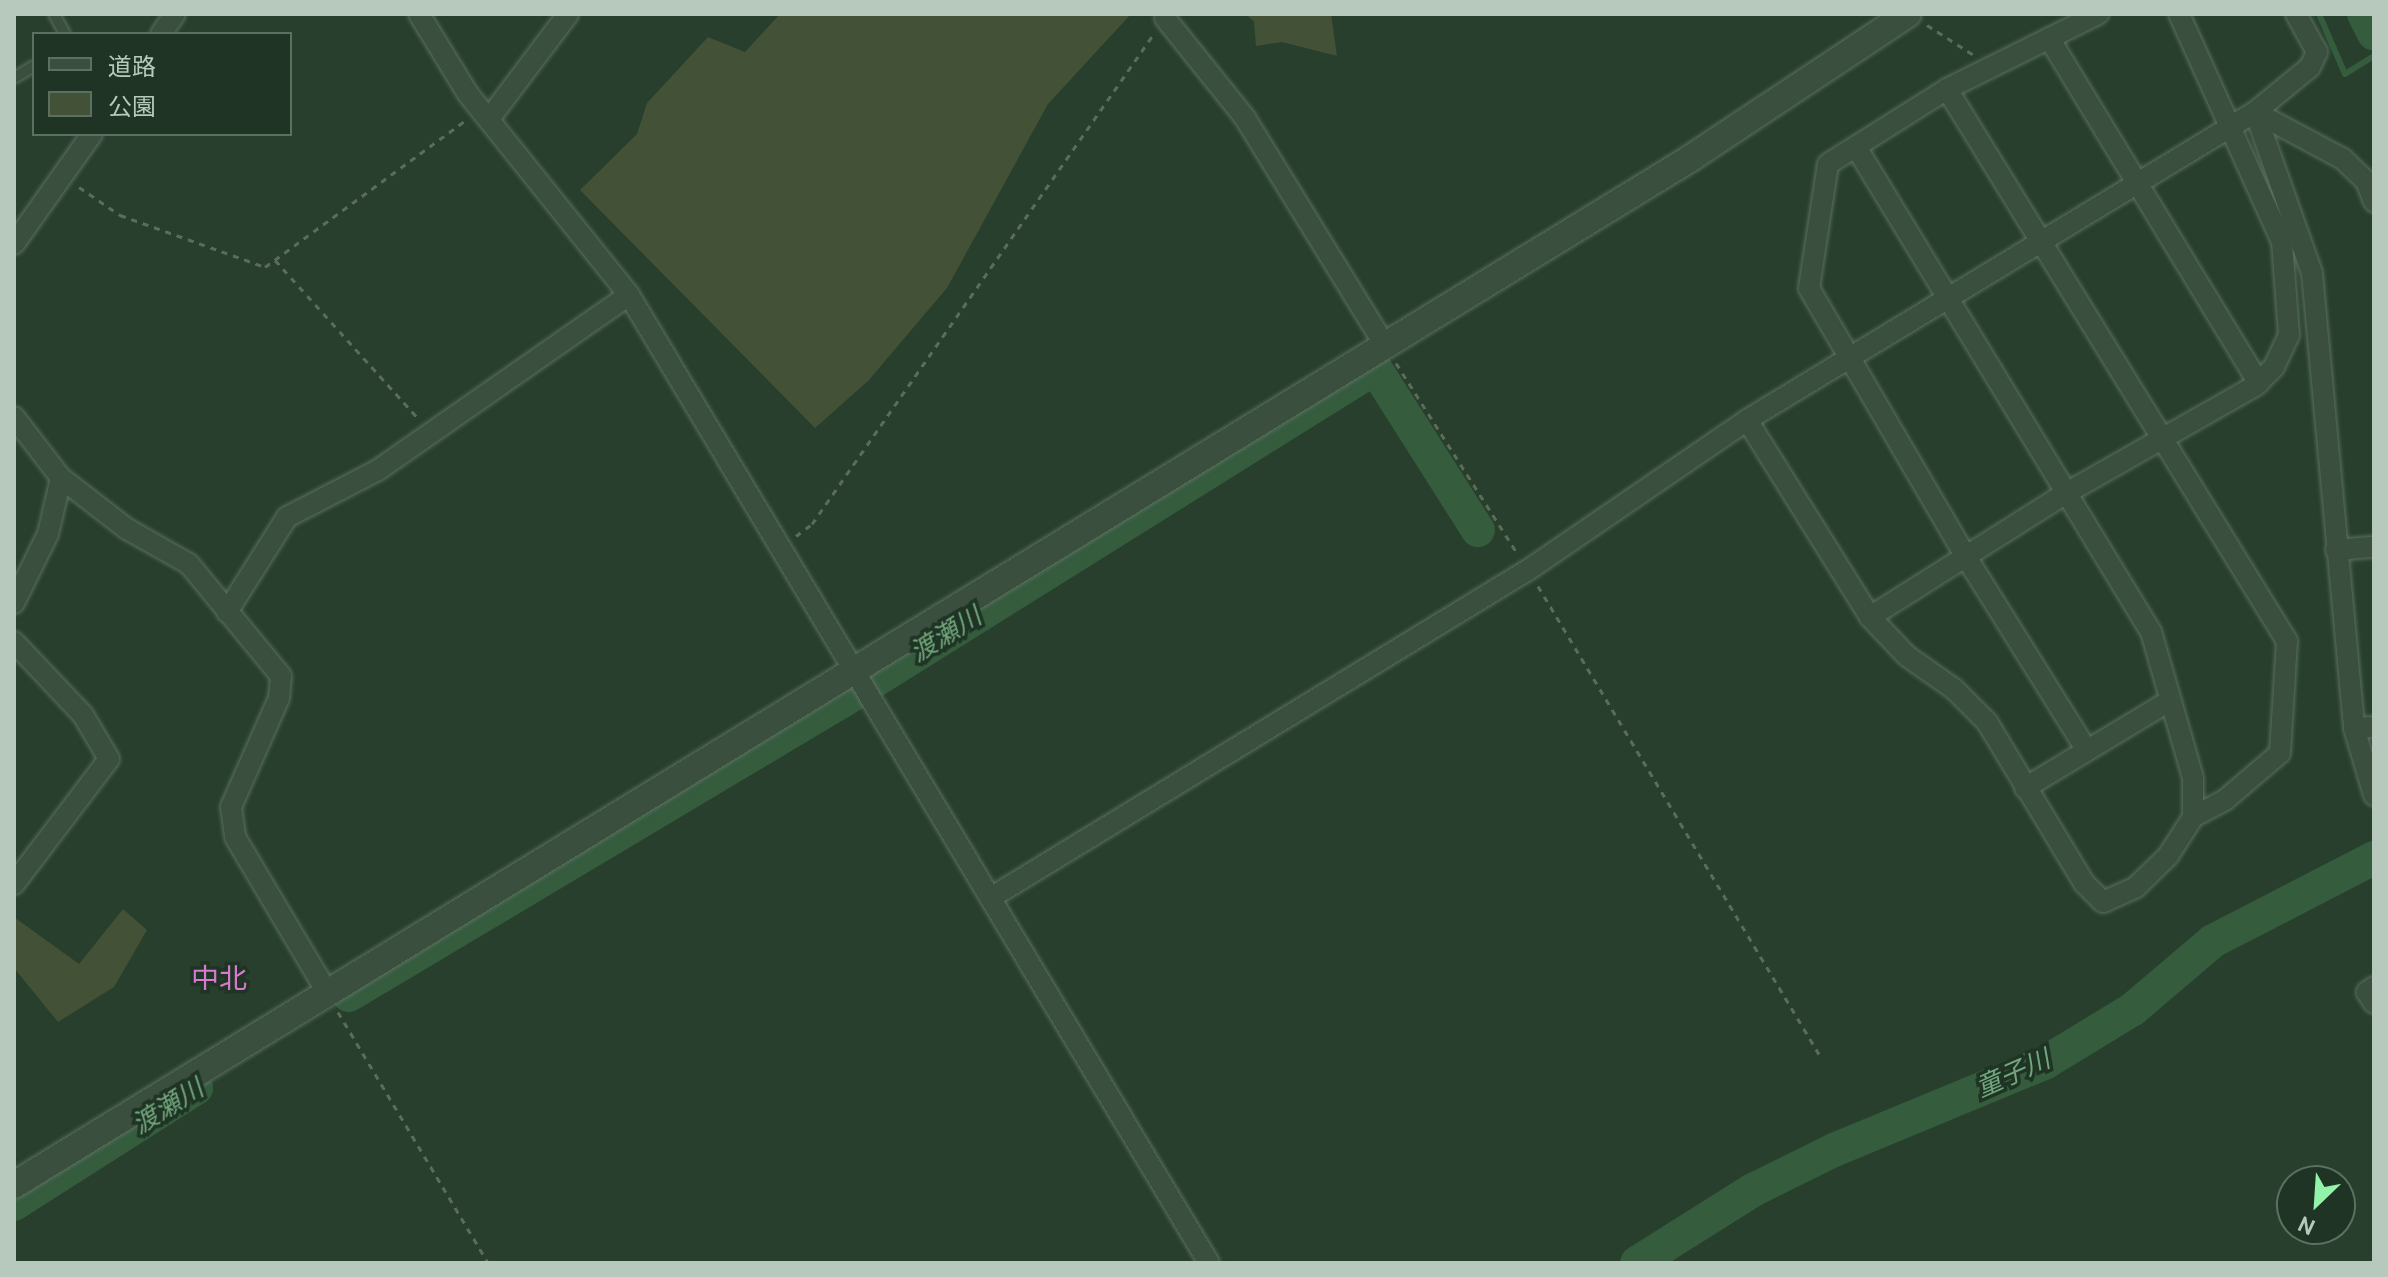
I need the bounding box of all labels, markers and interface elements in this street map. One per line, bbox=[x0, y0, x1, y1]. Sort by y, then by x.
legend bbox=[32, 32, 292, 136]
text: 道路 bbox=[108, 52, 156, 81]
text: 公園 bbox=[108, 92, 156, 121]
water label: 渡瀬川 bbox=[905, 601, 987, 669]
district label: 中北 bbox=[191, 961, 247, 995]
water label: 童子川 bbox=[1971, 1044, 2055, 1104]
water label: 渡瀬川 bbox=[127, 1073, 209, 1141]
north arrow bbox=[2276, 1165, 2356, 1245]
text: N bbox=[2294, 1210, 2319, 1241]

